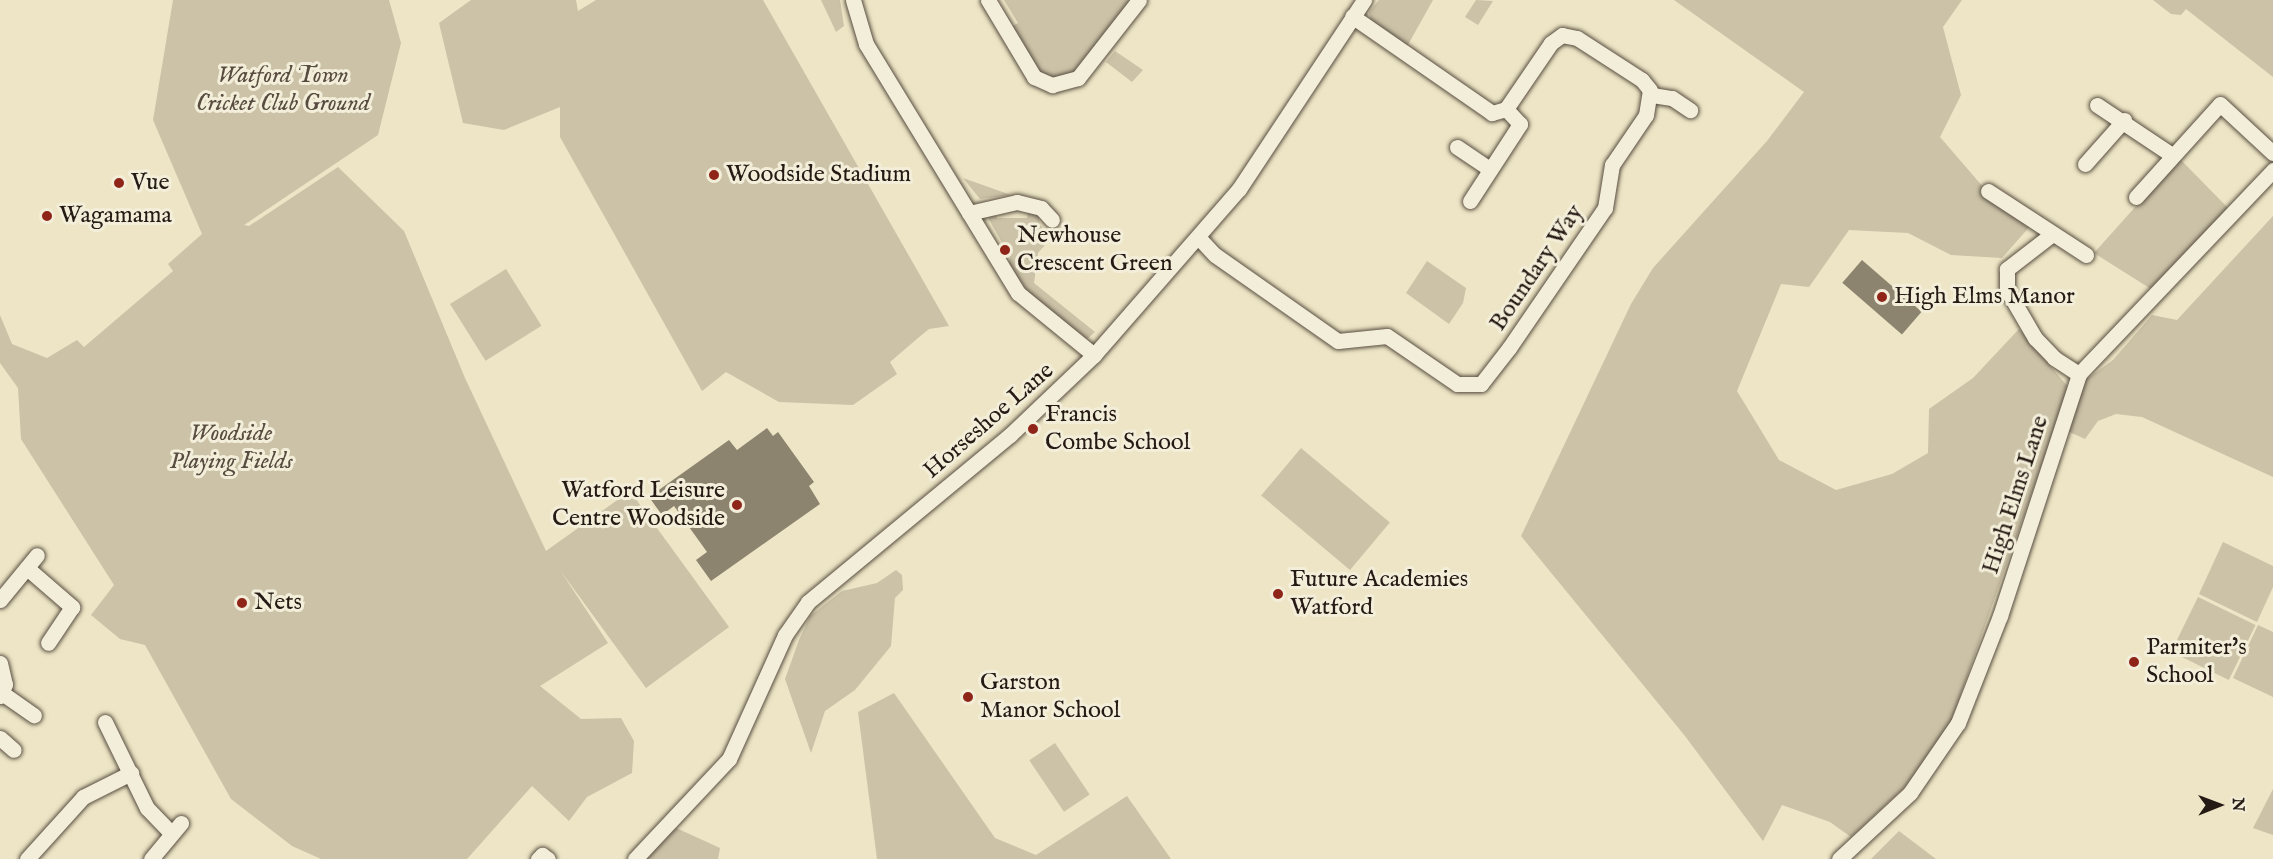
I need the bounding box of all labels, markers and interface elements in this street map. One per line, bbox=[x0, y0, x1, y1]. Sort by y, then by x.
park label: Watford Town Cricket Club Ground bbox=[196, 62, 370, 118]
place label: Woodside Stadium bbox=[726, 161, 911, 189]
marker: Woodside Stadium bbox=[707, 168, 721, 182]
place label: Vue bbox=[131, 169, 170, 197]
marker: Vue bbox=[112, 176, 126, 190]
street label: Boundary Way bbox=[1484, 199, 1590, 337]
place label: Wagamama bbox=[59, 202, 172, 230]
marker: Wagamama bbox=[40, 209, 54, 223]
place label: Newhouse Crescent Green bbox=[1017, 222, 1173, 278]
marker: Newhouse Crescent Green bbox=[998, 243, 1012, 257]
place label: High Elms Manor bbox=[1894, 283, 2075, 311]
marker: High Elms Manor bbox=[1875, 290, 1889, 304]
street label: Horseshoe Lane bbox=[918, 357, 1060, 485]
place label: Francis Combe School bbox=[1045, 401, 1190, 457]
street label: High Elms Lane bbox=[1977, 412, 2055, 578]
park label: Woodside Playing Fields bbox=[169, 420, 293, 476]
marker: Francis Combe School bbox=[1026, 422, 1040, 436]
place label: Watford Leisure Centre Woodside bbox=[552, 477, 725, 533]
marker: Watford Leisure Centre Woodside bbox=[730, 498, 744, 512]
place label: Future Academies Watford bbox=[1290, 566, 1468, 622]
marker: Future Academies Watford bbox=[1271, 587, 1285, 601]
place label: Nets bbox=[254, 589, 302, 617]
marker: Nets bbox=[235, 596, 249, 610]
place label: Parmiter's School bbox=[2146, 634, 2247, 690]
marker: Parmiter's School bbox=[2127, 655, 2141, 669]
place label: Garston Manor School bbox=[980, 669, 1120, 725]
marker: Garston Manor School bbox=[961, 690, 975, 704]
north arrow bbox=[2189, 775, 2249, 835]
text: N bbox=[2227, 798, 2247, 812]

